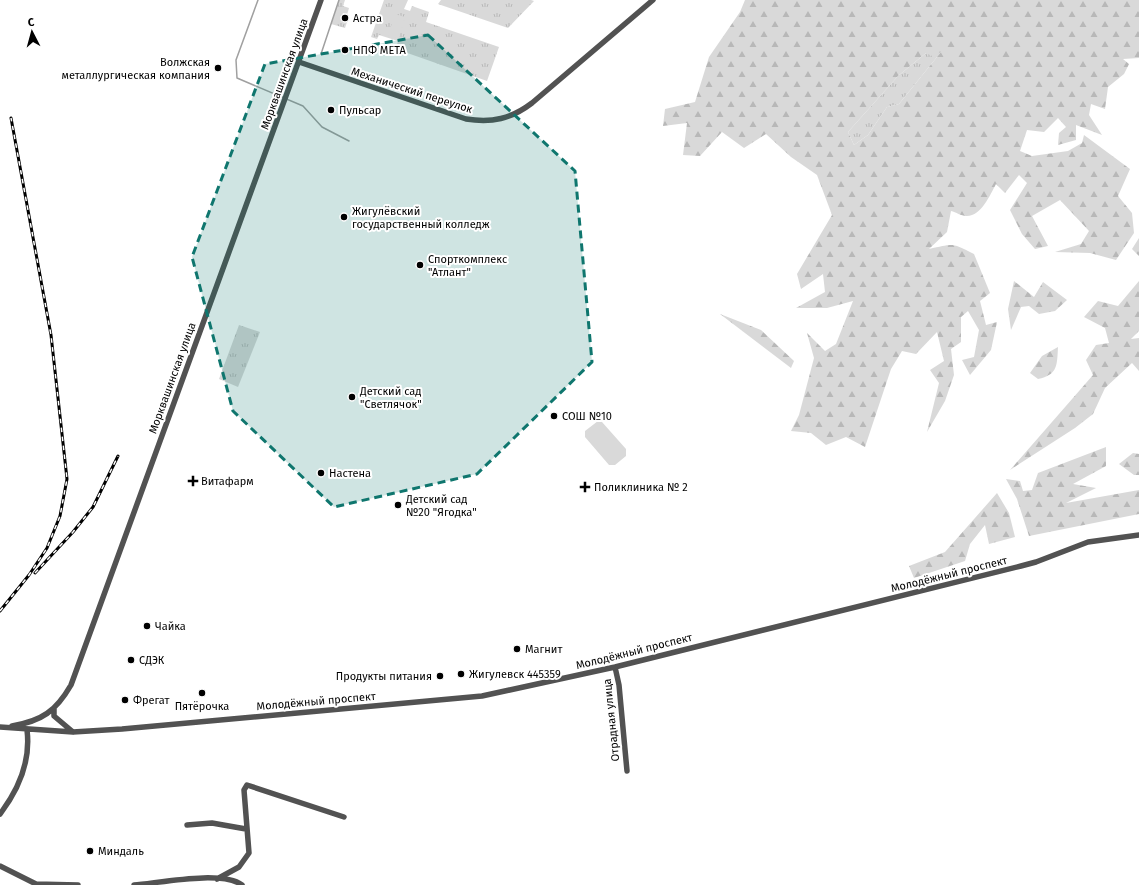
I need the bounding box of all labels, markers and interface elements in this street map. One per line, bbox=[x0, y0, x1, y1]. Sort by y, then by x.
north arrow bbox=[12, 12, 52, 52]
place label: Астра bbox=[353, 12, 382, 25]
marker: Астра bbox=[340, 13, 350, 23]
text: С bbox=[27, 16, 36, 29]
street label: Морквашинская улица bbox=[258, 17, 311, 132]
place label: НПФ МЕТА bbox=[353, 44, 406, 57]
marker: НПФ МЕТА bbox=[340, 45, 350, 55]
place label: Волжская металлургическая компания bbox=[62, 56, 210, 82]
marker: Волжская металлургическая компания bbox=[213, 63, 223, 73]
street label: Механический переулок bbox=[350, 65, 474, 116]
place label: Пульсар bbox=[339, 104, 381, 117]
marker: Пульсар bbox=[326, 105, 336, 115]
place label: Жигулёвский государственный колледж bbox=[352, 205, 490, 231]
marker: Жигулёвский государственный колледж bbox=[339, 212, 349, 222]
place label: Спорткомплекс "Атлант" bbox=[428, 253, 507, 279]
marker: Спорткомплекс "Атлант" bbox=[415, 260, 425, 270]
street label: Морквашинская улица bbox=[146, 321, 199, 436]
place label: Детский сад "Светлячок" bbox=[359, 385, 422, 411]
marker: Детский сад "Светлячок" bbox=[347, 392, 357, 402]
place label: СОШ №10 bbox=[562, 410, 612, 423]
marker: СОШ №10 bbox=[549, 411, 559, 421]
place label: Настена bbox=[329, 467, 371, 480]
marker: Настена bbox=[316, 468, 326, 478]
place label: Витафарм bbox=[201, 475, 254, 488]
marker: Витафарм bbox=[188, 476, 198, 486]
marker: Поликлиника № 2 bbox=[579, 481, 591, 493]
place label: Поликлиника № 2 bbox=[594, 481, 688, 494]
place label: Детский сад №20 "Ягодка" bbox=[405, 493, 477, 519]
marker: Детский сад №20 "Ягодка" bbox=[393, 500, 403, 510]
street label: Молодёжный проспект bbox=[890, 554, 1009, 595]
place label: Чайка bbox=[155, 620, 186, 633]
marker: Чайка bbox=[142, 621, 152, 631]
street label: Молодёжный проспект bbox=[575, 631, 694, 672]
place label: Магнит bbox=[525, 643, 562, 656]
marker: Магнит bbox=[512, 644, 522, 654]
place label: СДЭК bbox=[139, 654, 165, 667]
marker: СДЭК bbox=[126, 655, 136, 665]
place label: Жигулевск 445359 bbox=[469, 668, 561, 681]
marker: Жигулевск 445359 bbox=[456, 669, 466, 679]
place label: Продукты питания bbox=[336, 670, 432, 683]
marker: Продукты питания bbox=[435, 671, 445, 681]
street label: Отрадная улица bbox=[601, 678, 622, 762]
marker: Пятёрочка bbox=[197, 688, 207, 698]
street label: Молодёжный проспект bbox=[256, 690, 376, 713]
place label: Фрегат bbox=[133, 694, 170, 707]
marker: Фрегат bbox=[120, 695, 130, 705]
place label: Пятёрочка bbox=[175, 700, 229, 713]
place label: Миндаль bbox=[98, 845, 144, 858]
marker: Миндаль bbox=[85, 846, 95, 856]

